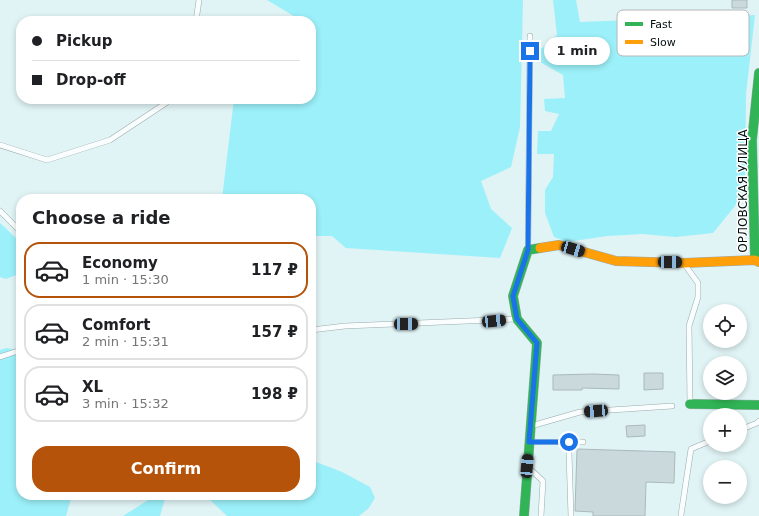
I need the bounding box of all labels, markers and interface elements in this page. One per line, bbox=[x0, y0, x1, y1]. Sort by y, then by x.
legend bbox=[617, 10, 749, 56]
text: Fast bbox=[650, 18, 673, 31]
text: Pickup bbox=[56, 32, 112, 50]
text: Slow bbox=[650, 36, 676, 49]
callout: 1 min bbox=[544, 37, 610, 65]
route end bbox=[521, 42, 539, 60]
text: 1 min bbox=[557, 43, 597, 58]
text: Drop-off bbox=[56, 71, 126, 89]
street label: ОРЛОВСКАЯ УЛИЦА bbox=[736, 128, 750, 253]
text: Choose a ride bbox=[32, 207, 171, 228]
car bbox=[560, 240, 586, 258]
icon: car bbox=[34, 252, 70, 288]
text: Economy bbox=[82, 254, 158, 272]
car bbox=[658, 256, 682, 268]
text: 117 ₽ bbox=[251, 261, 298, 279]
text: 1 min · 15:30 bbox=[82, 272, 169, 287]
map controls bbox=[703, 304, 747, 504]
button: locate bbox=[703, 304, 747, 348]
icon: car bbox=[34, 314, 70, 350]
car bbox=[482, 314, 506, 328]
text: Comfort bbox=[82, 316, 150, 334]
car bbox=[394, 318, 418, 330]
text: 157 ₽ bbox=[251, 323, 298, 341]
text: 2 min · 15:31 bbox=[82, 334, 169, 349]
button: layers bbox=[703, 356, 747, 400]
icon: car bbox=[34, 376, 70, 412]
text: XL bbox=[82, 378, 103, 396]
text: 198 ₽ bbox=[251, 385, 298, 403]
text: 3 min · 15:32 bbox=[82, 396, 169, 411]
car bbox=[584, 404, 608, 418]
button: + bbox=[703, 408, 747, 452]
route start bbox=[560, 433, 578, 451]
button: Confirm bbox=[32, 446, 300, 492]
car bbox=[520, 454, 534, 478]
button: − bbox=[703, 460, 747, 504]

